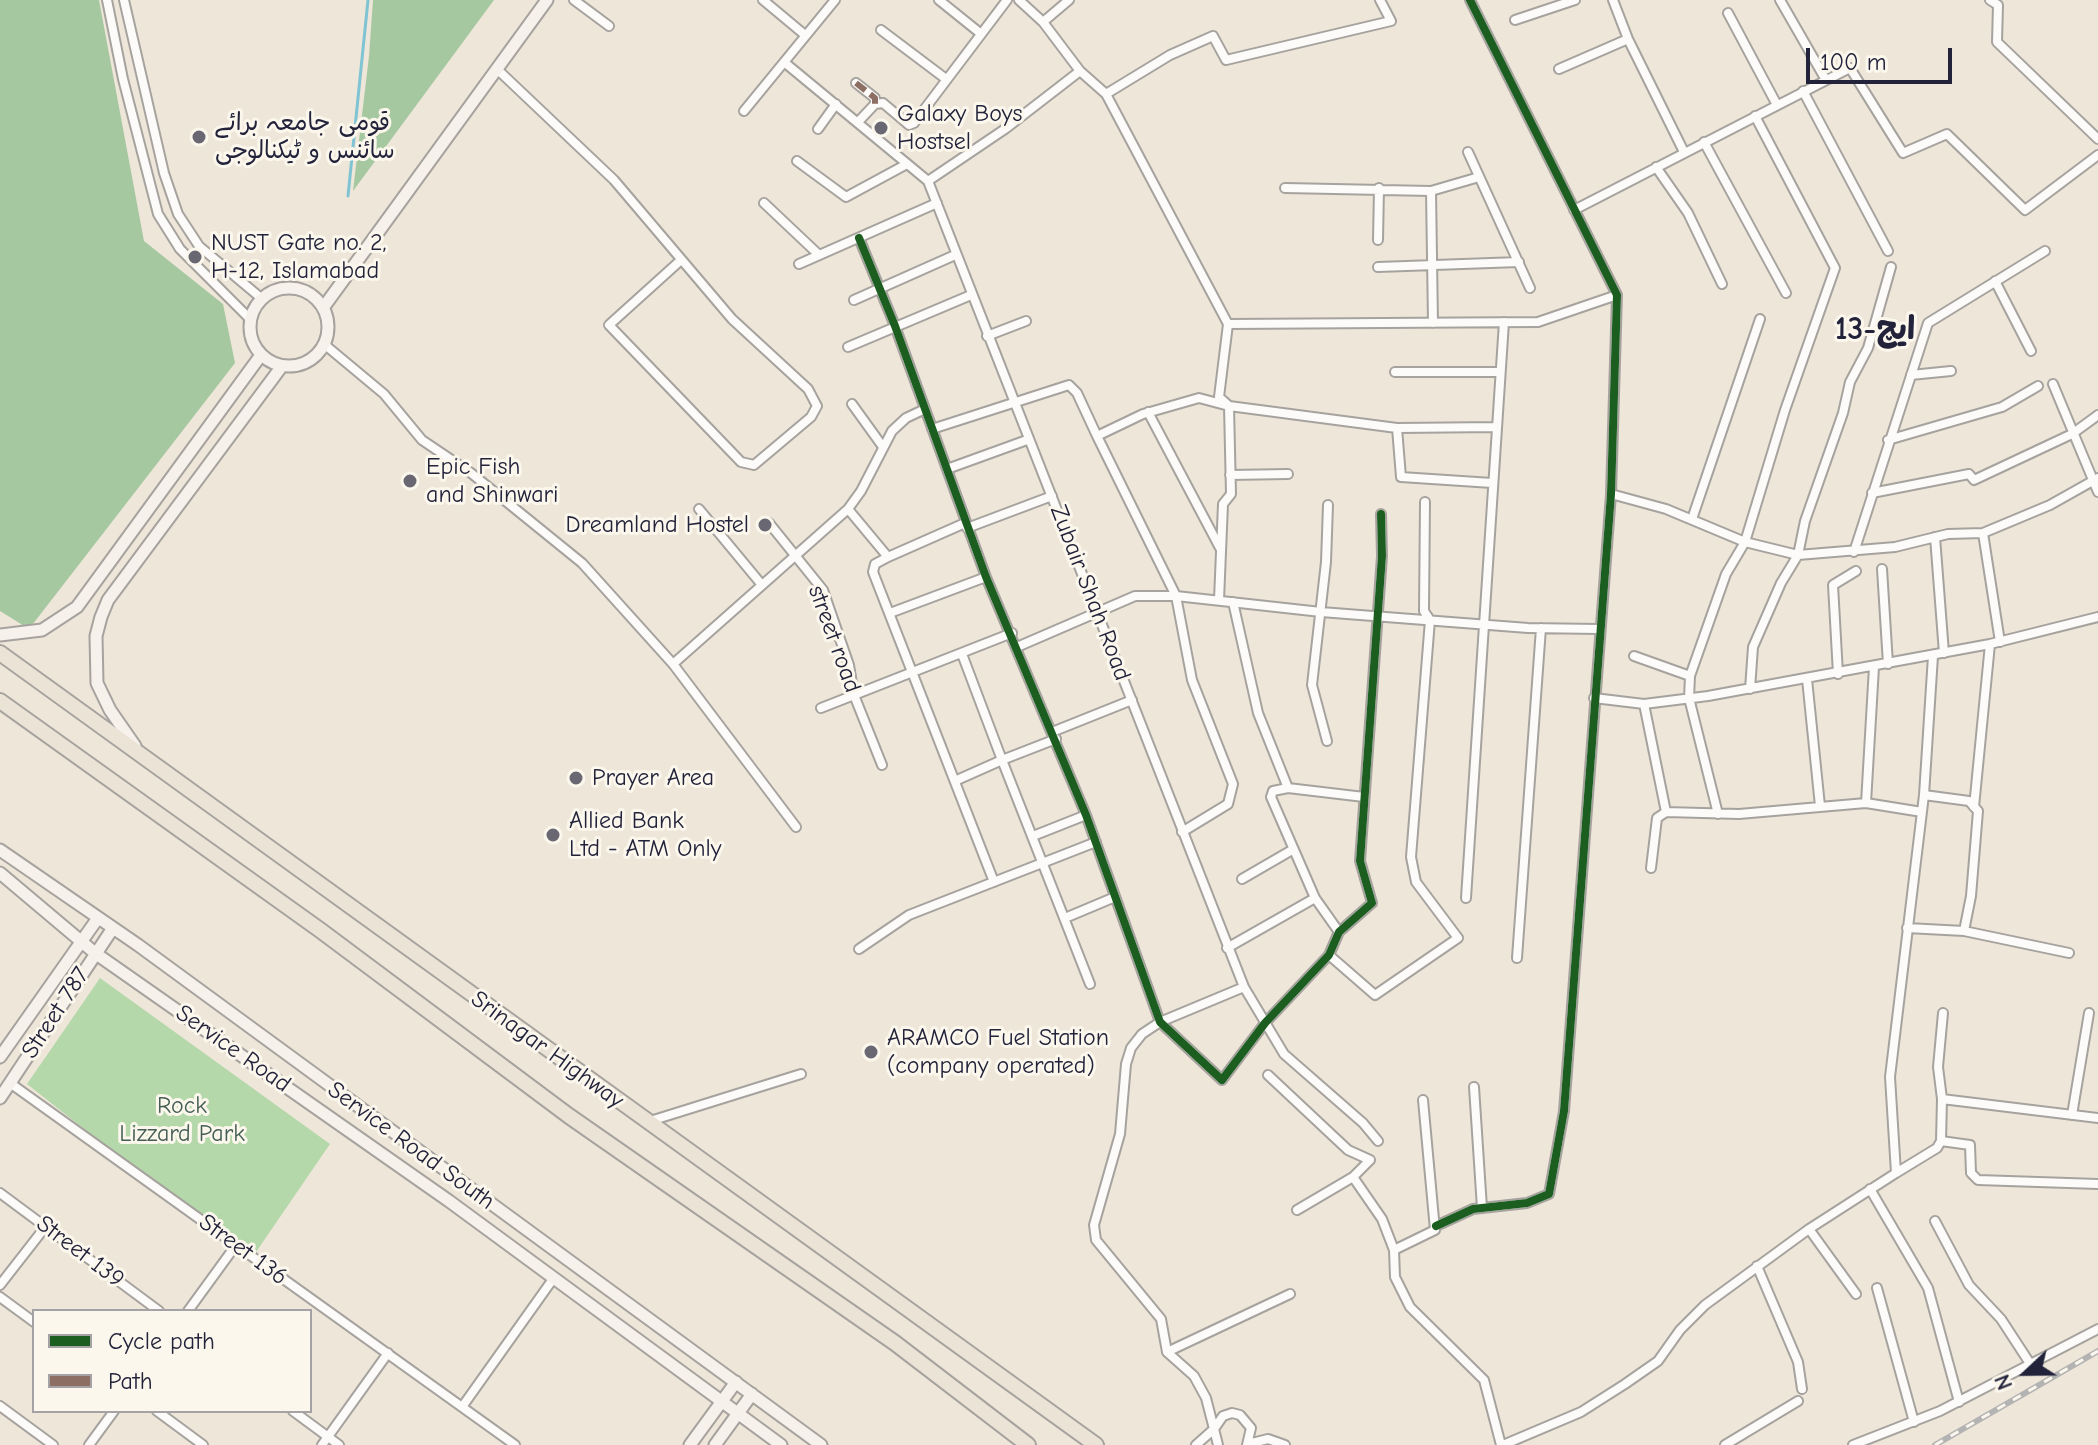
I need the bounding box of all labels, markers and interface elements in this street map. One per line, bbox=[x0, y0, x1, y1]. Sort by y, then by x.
scale bar bbox=[1810, 32, 1956, 82]
text: 100 m bbox=[1820, 48, 1887, 76]
place label: Galaxy Boys Hostsel bbox=[897, 100, 1022, 156]
place label: قومی جامعہ برائے سائنس و ٹیکنالوجی bbox=[215, 109, 395, 165]
marker: Galaxy Boys Hostsel bbox=[872, 119, 890, 137]
marker: قومی جامعہ برائے سائنس و ٹیکنالوجی bbox=[190, 128, 208, 146]
place label: NUST Gate no. 2, H-12, Islamabad bbox=[211, 229, 386, 285]
marker: NUST Gate no. 2, H-12, Islamabad bbox=[186, 248, 204, 266]
district label: ایچ-13 bbox=[1835, 311, 1915, 349]
place label: Epic Fish and Shinwari bbox=[426, 453, 559, 509]
marker: Epic Fish and Shinwari bbox=[401, 472, 419, 490]
street label: Zubair Shah Road bbox=[1043, 501, 1137, 685]
place label: Dreamland Hostel bbox=[566, 511, 749, 539]
marker: Dreamland Hostel bbox=[756, 516, 774, 534]
street label: street road bbox=[801, 582, 867, 696]
place label: Prayer Area bbox=[592, 764, 714, 792]
marker: Prayer Area bbox=[567, 769, 585, 787]
place label: Allied Bank Ltd - ATM Only bbox=[569, 807, 722, 863]
marker: Allied Bank Ltd - ATM Only bbox=[544, 826, 562, 844]
street label: Street 787 bbox=[16, 962, 96, 1064]
street label: Srinagar Highway bbox=[465, 985, 629, 1115]
street label: Service Road bbox=[170, 999, 296, 1099]
place label: ARAMCO Fuel Station (company operated) bbox=[887, 1024, 1109, 1080]
marker: ARAMCO Fuel Station (company operated) bbox=[862, 1043, 880, 1061]
street label: Service Road South bbox=[322, 1076, 500, 1216]
park label: Rock Lizzard Park bbox=[119, 1092, 245, 1148]
street label: Street 136 bbox=[193, 1208, 293, 1292]
street label: Street 139 bbox=[30, 1210, 130, 1294]
legend bbox=[32, 1309, 312, 1413]
text: Cycle path bbox=[108, 1327, 215, 1355]
north arrow bbox=[1986, 1333, 2066, 1413]
text: Path bbox=[108, 1367, 153, 1395]
text: N bbox=[1989, 1370, 2018, 1394]

